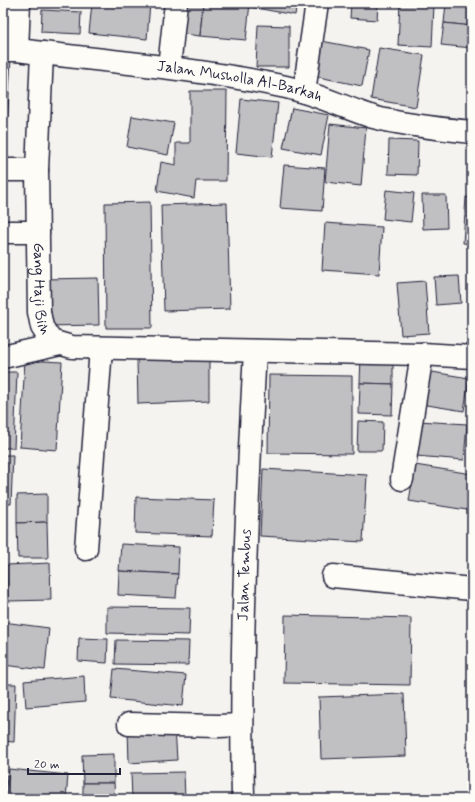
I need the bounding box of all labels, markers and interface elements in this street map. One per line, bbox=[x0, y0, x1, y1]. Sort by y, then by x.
street label: Jalan Musholla Al-Barkah bbox=[156, 56, 325, 107]
street label: Gang Haji Biih bbox=[27, 243, 55, 339]
street label: Jalan Tembus bbox=[234, 528, 257, 621]
scale bar bbox=[28, 750, 120, 776]
text: 20 m bbox=[34, 757, 60, 773]

